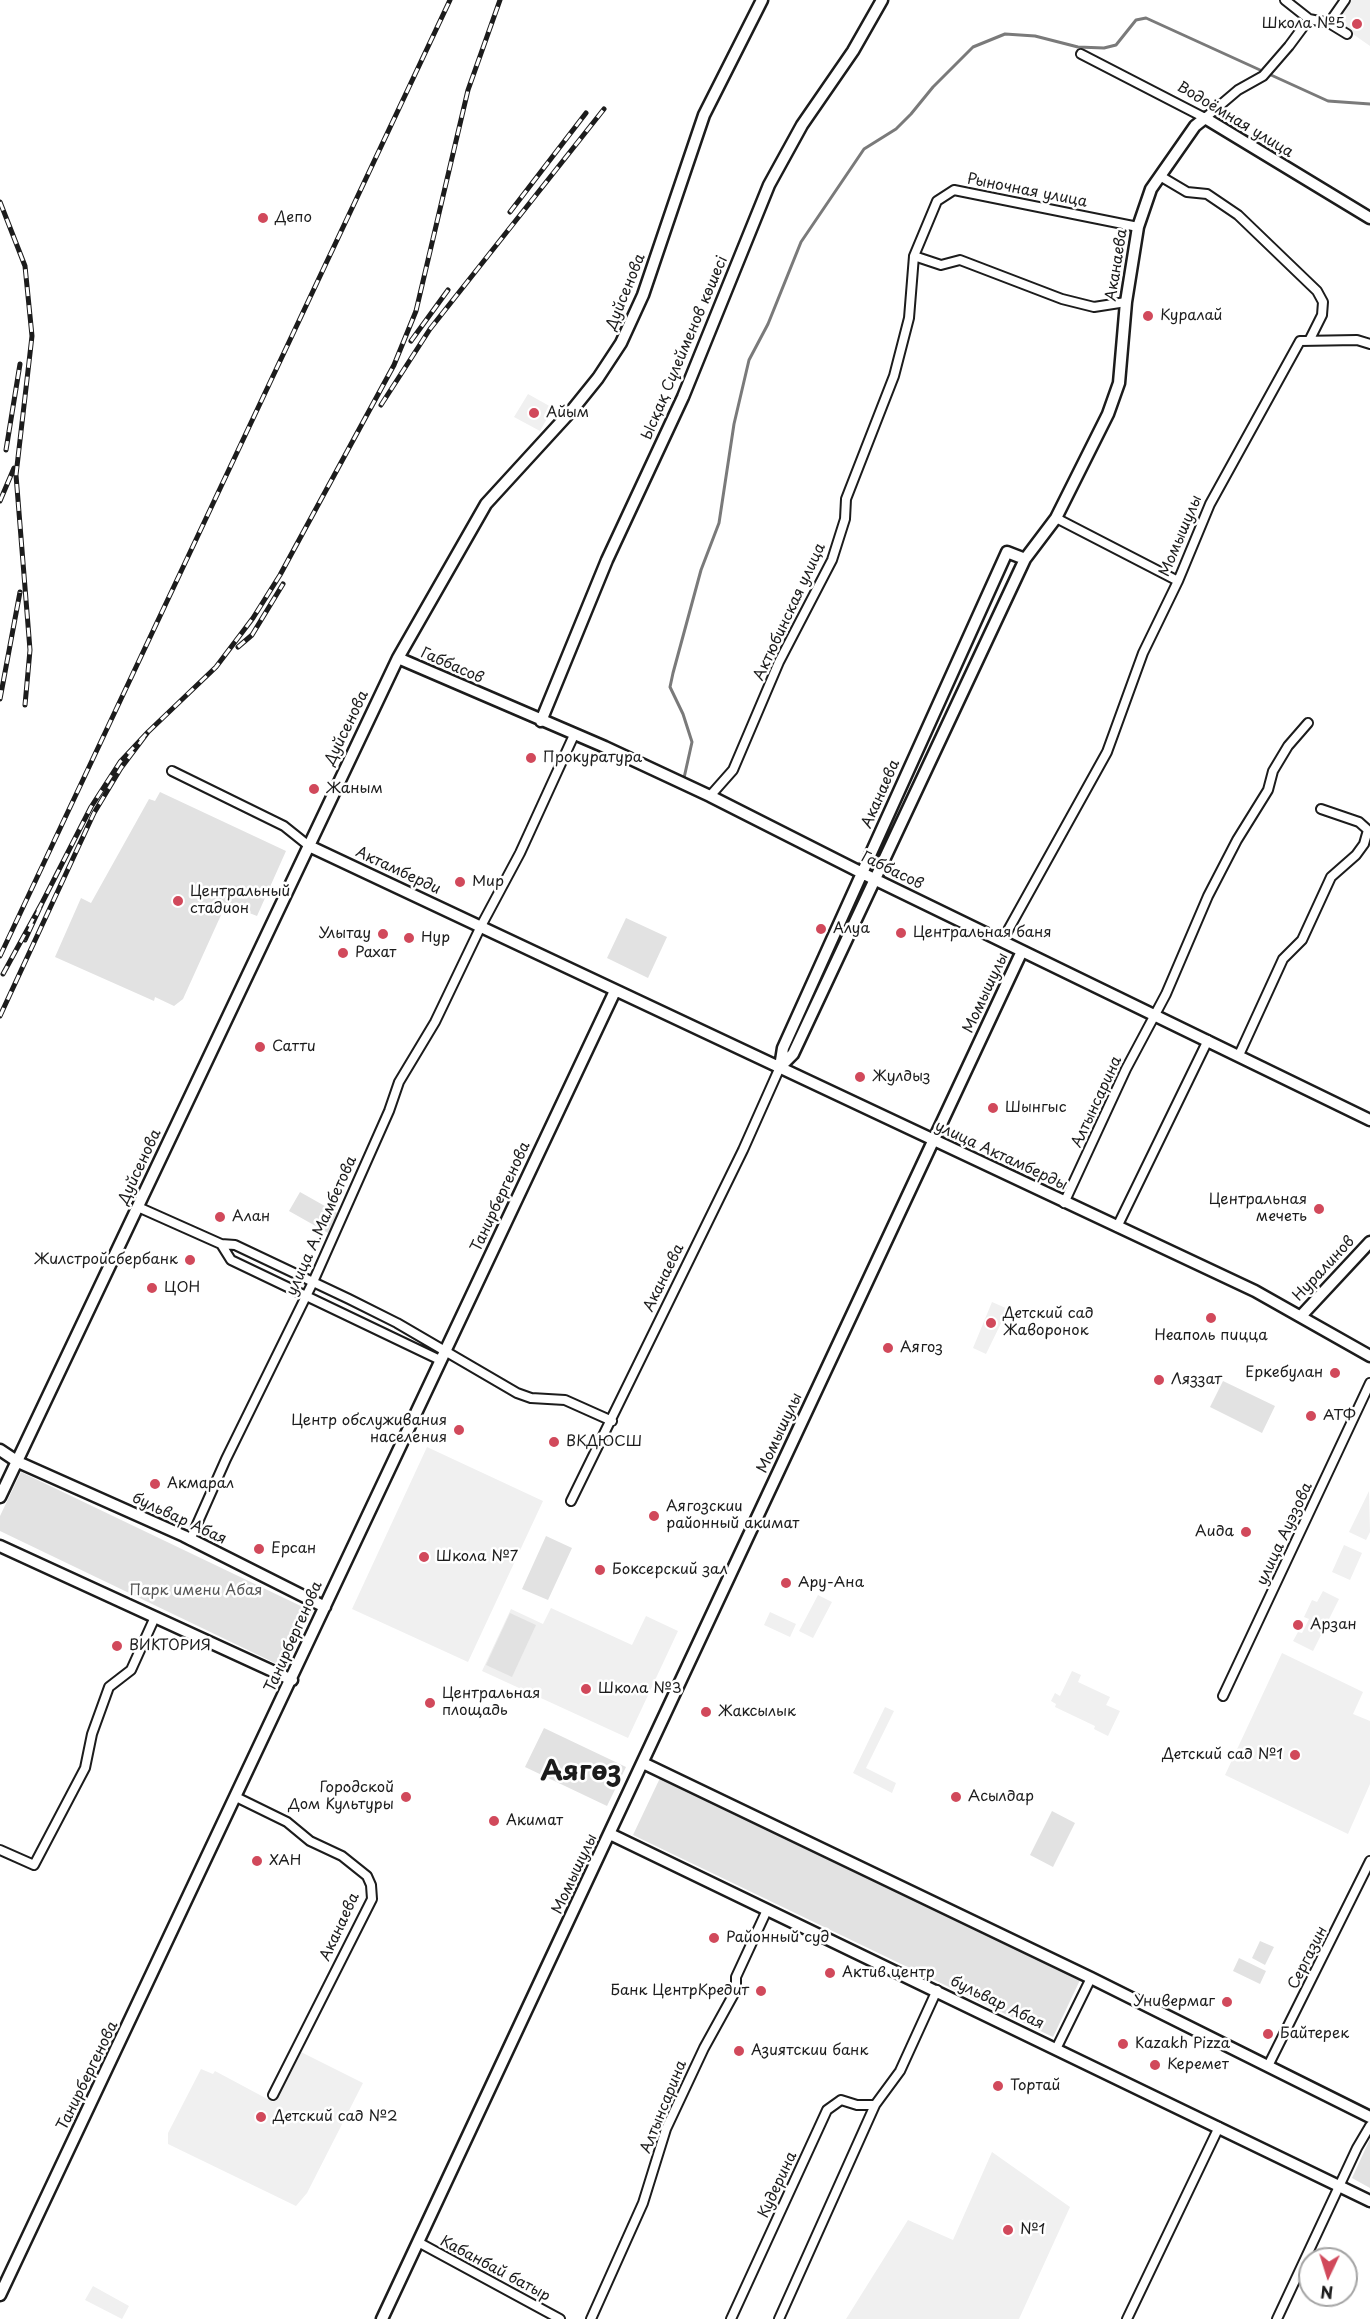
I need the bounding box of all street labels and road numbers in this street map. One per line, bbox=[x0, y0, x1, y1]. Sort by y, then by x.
street label: Водоёмная улица bbox=[1174, 78, 1296, 162]
street label: Рыночная улица bbox=[965, 170, 1089, 212]
street label: Аканаева bbox=[1102, 227, 1132, 303]
street label: Дуйсенова bbox=[602, 251, 650, 333]
street label: Ысқақ Сүлейменов көшесі bbox=[638, 253, 732, 443]
street label: Момышулы bbox=[1156, 493, 1206, 579]
street label: Актюбинская улица bbox=[750, 540, 830, 684]
street label: Габбасов bbox=[418, 644, 486, 688]
street label: Дуйсенова bbox=[321, 688, 373, 768]
street label: Аканаева bbox=[858, 757, 904, 831]
street label: Актамберди bbox=[353, 843, 443, 899]
street label: Габбасов bbox=[858, 848, 926, 894]
street label: Момышулы bbox=[960, 950, 1012, 1036]
street label: Алтынсарина bbox=[1068, 1053, 1126, 1151]
street label: улица Актамберды bbox=[932, 1117, 1070, 1195]
street label: Дуйсенова bbox=[115, 1127, 165, 1207]
street label: Танирбергенова bbox=[468, 1139, 534, 1255]
street label: улица А.Мамбетова bbox=[283, 1153, 361, 1299]
street label: Нуралинов bbox=[1289, 1233, 1359, 1305]
street label: Аканаева bbox=[640, 1241, 688, 1315]
street label: Момышулы bbox=[754, 1390, 806, 1476]
street label: улица Ауэзова bbox=[1253, 1480, 1317, 1588]
street label: бульвар Абая bbox=[129, 1489, 229, 1549]
street label: Танирбергенова bbox=[261, 1579, 327, 1695]
street label: Момышулы bbox=[549, 1831, 601, 1917]
street label: Аканаева bbox=[316, 1890, 364, 1964]
street label: Сергазин bbox=[1284, 1923, 1332, 1993]
street label: бульвар Абая bbox=[947, 1973, 1047, 2033]
street label: Танирбергенова bbox=[54, 2018, 122, 2134]
street label: Алтынсарина bbox=[637, 2058, 691, 2156]
street label: Кудерина bbox=[755, 2149, 801, 2221]
street label: Кабанбай батыр bbox=[437, 2232, 553, 2306]

